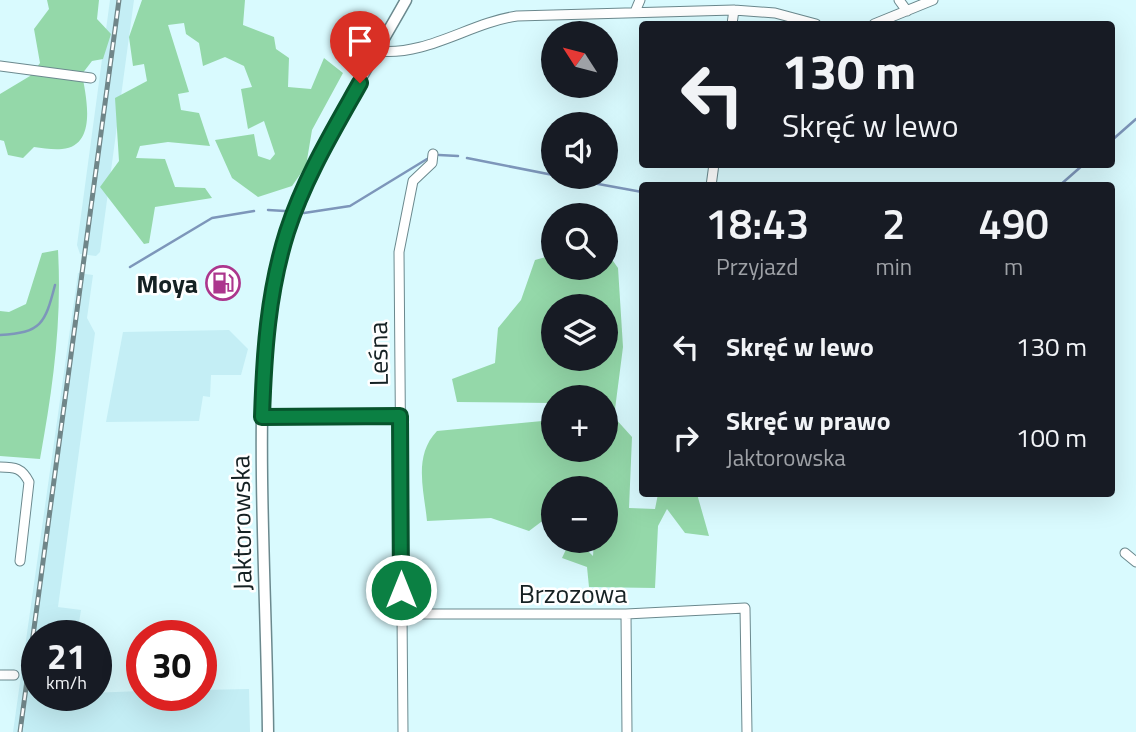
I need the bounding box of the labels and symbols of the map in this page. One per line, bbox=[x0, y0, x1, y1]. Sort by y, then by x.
pin bbox=[330, 11, 390, 83]
north arrow bbox=[541, 21, 618, 98]
place label: Moya bbox=[136, 264, 198, 303]
fuel station icon: Moya bbox=[204, 264, 242, 302]
street label: Leśna bbox=[358, 321, 398, 387]
street label: Jaktorowska bbox=[220, 455, 262, 591]
position arrow bbox=[364, 553, 438, 627]
street label: Brzozowa bbox=[519, 574, 627, 613]
speed limit sign: 30 bbox=[126, 620, 217, 711]

